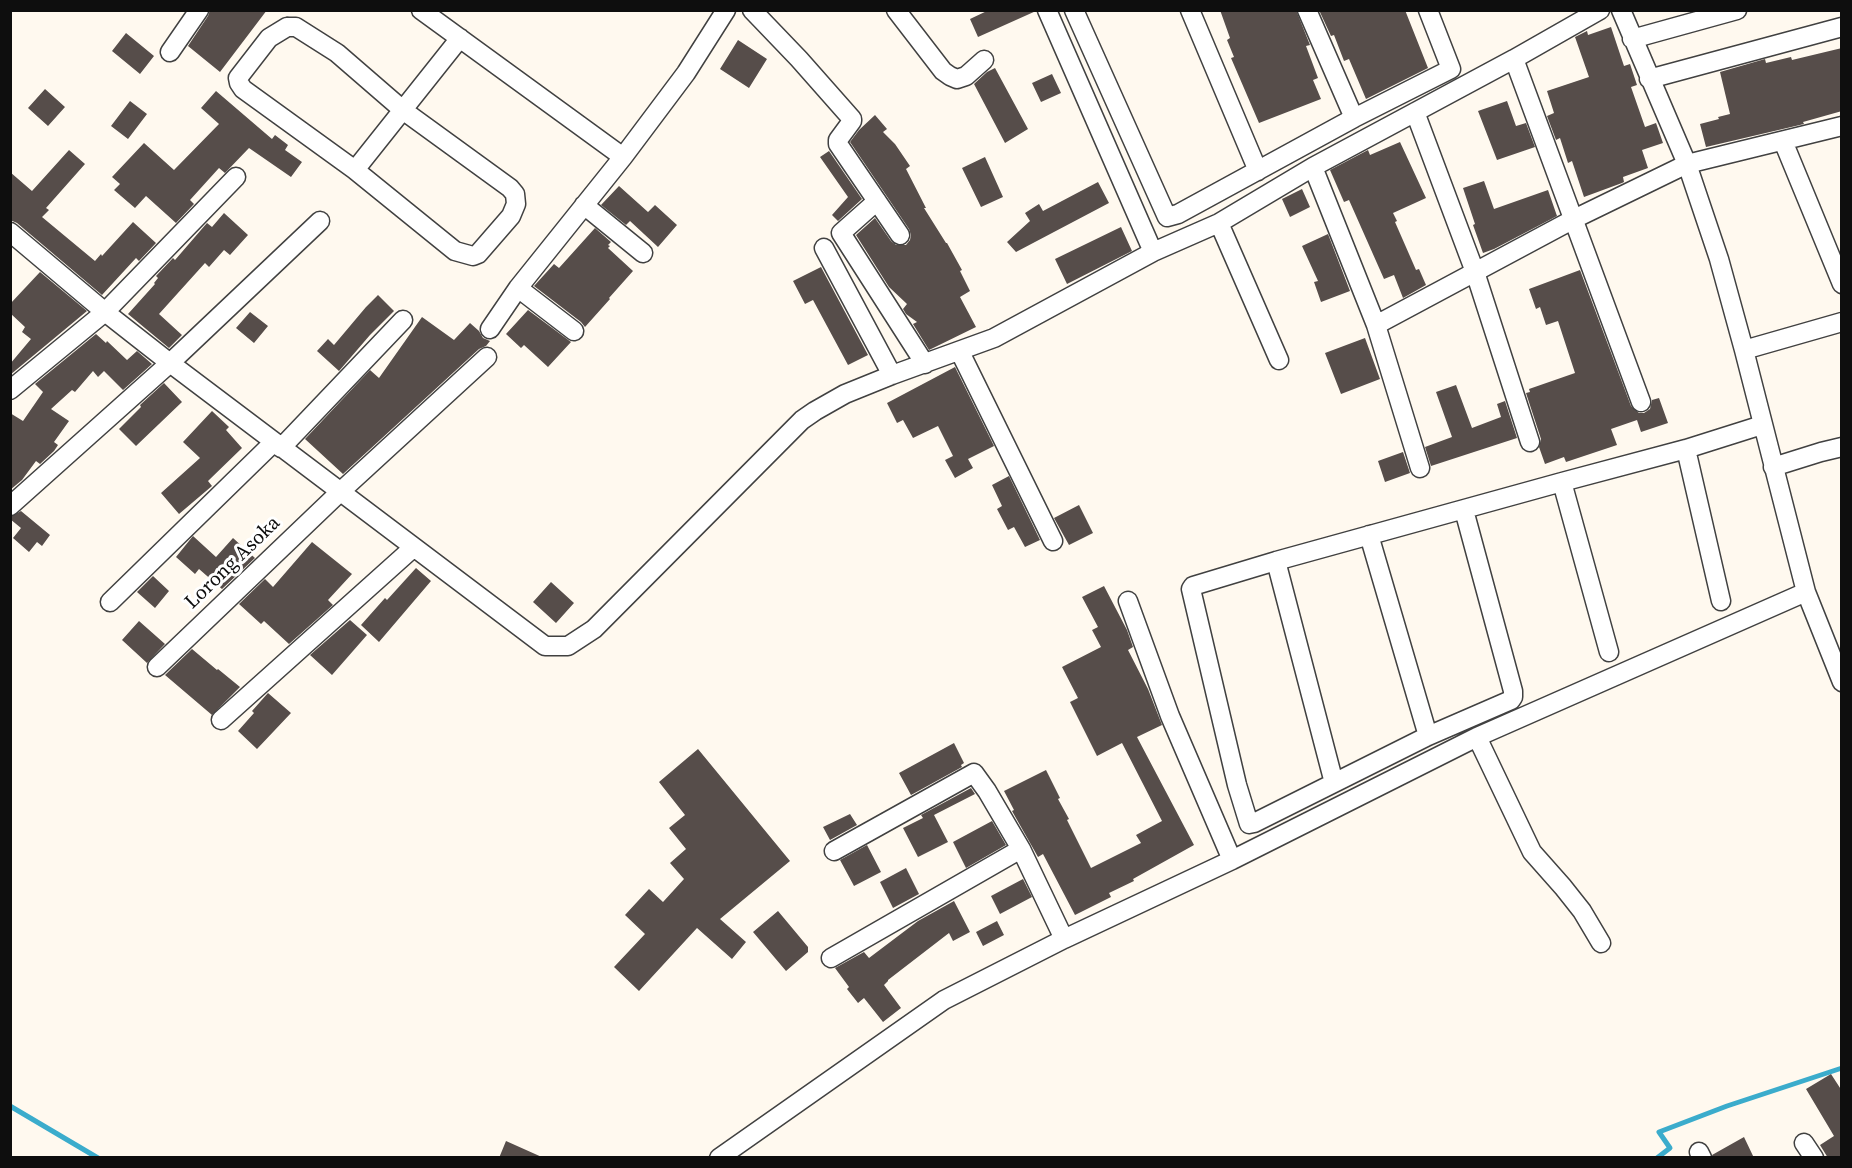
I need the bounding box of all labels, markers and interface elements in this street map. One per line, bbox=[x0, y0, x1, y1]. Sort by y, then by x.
street label: Lorong Asoka bbox=[180, 512, 286, 614]

